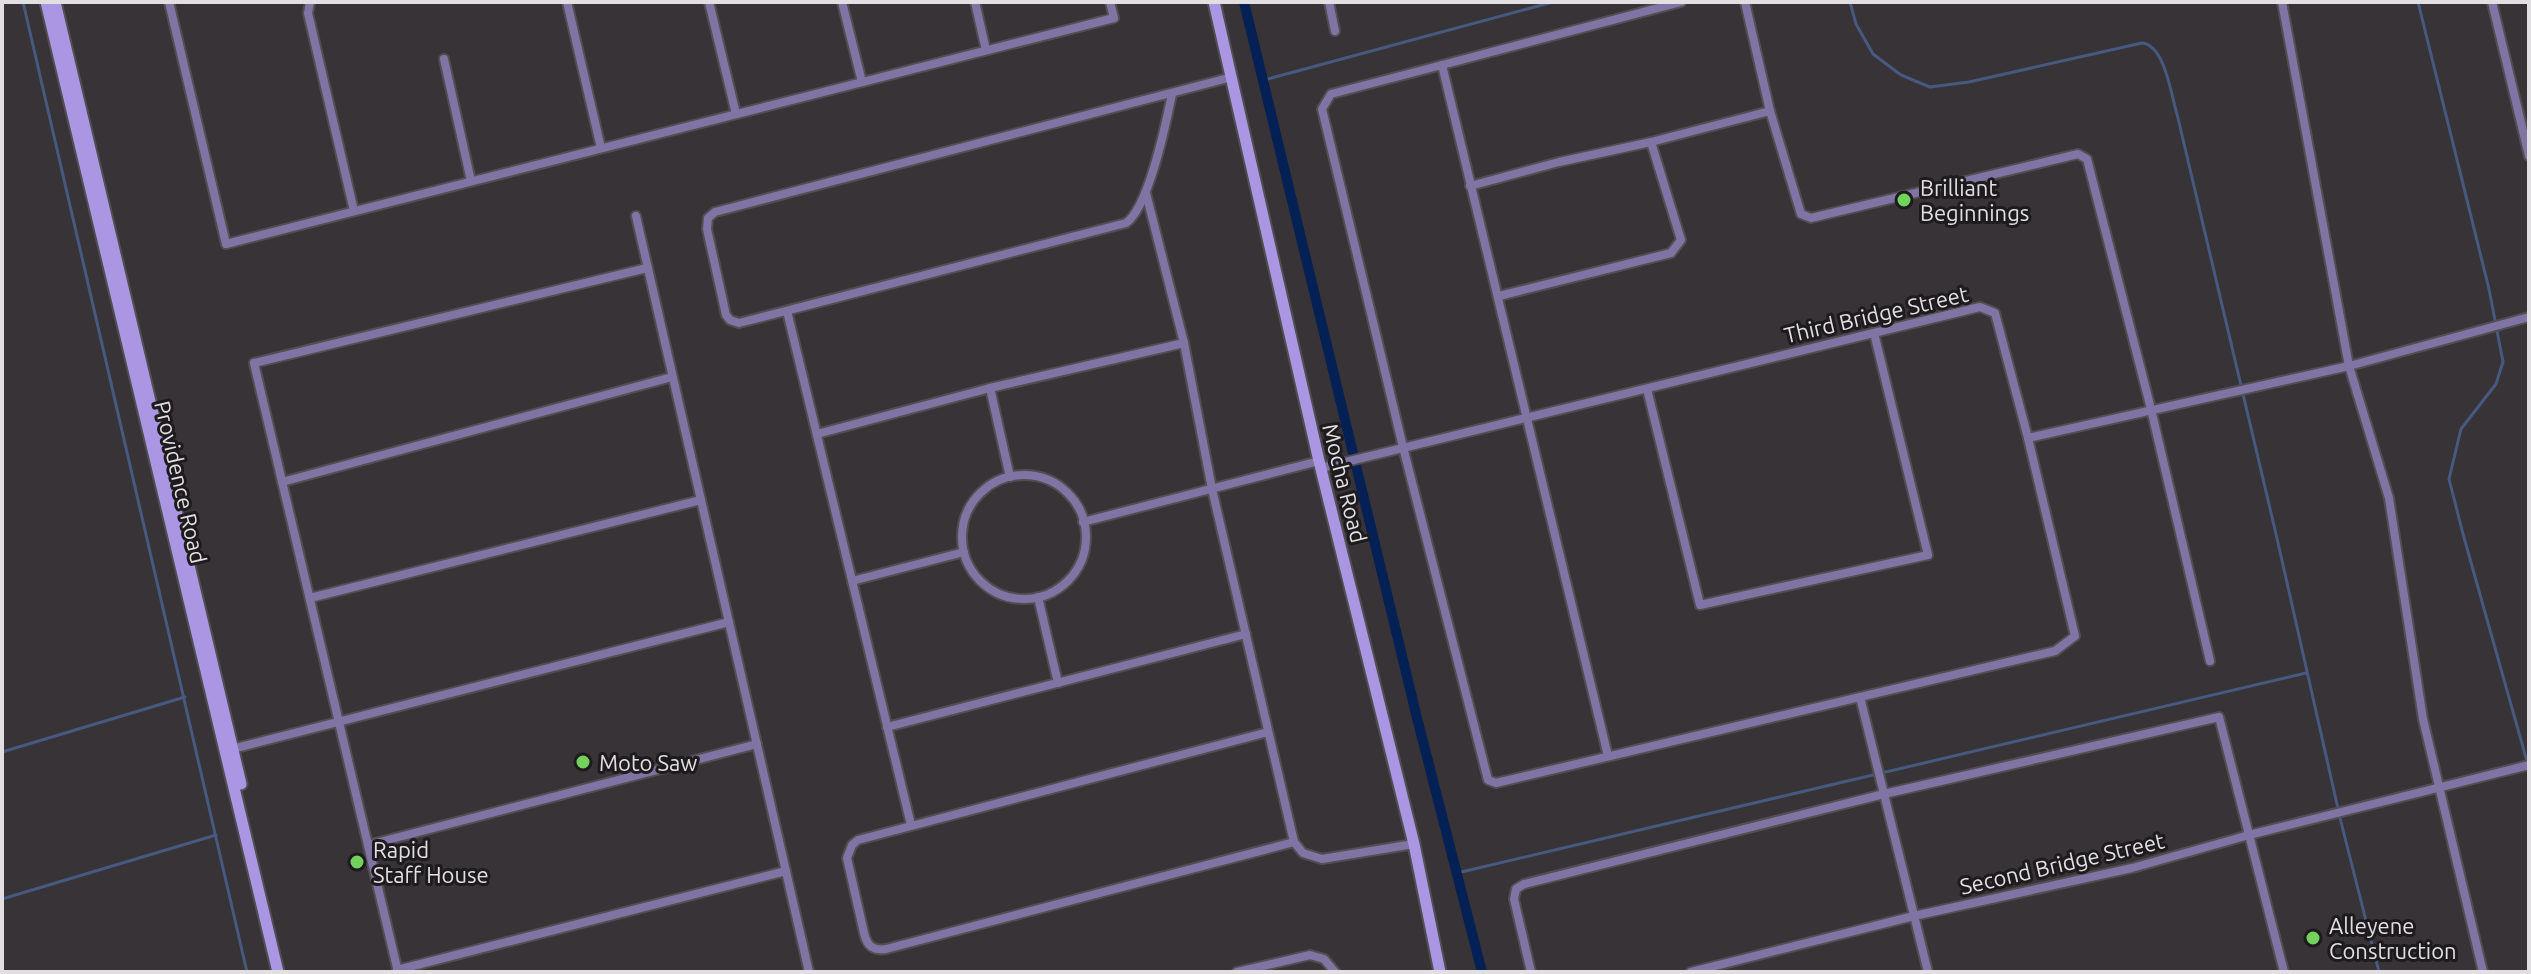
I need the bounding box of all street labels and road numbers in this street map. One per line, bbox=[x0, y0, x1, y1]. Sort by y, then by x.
street label: Third Bridge Street bbox=[1782, 281, 1971, 347]
street label: Providence Road bbox=[150, 398, 212, 566]
street label: Mocha Road bbox=[1318, 421, 1372, 545]
street label: Second Bridge Street bbox=[1957, 827, 2167, 899]

